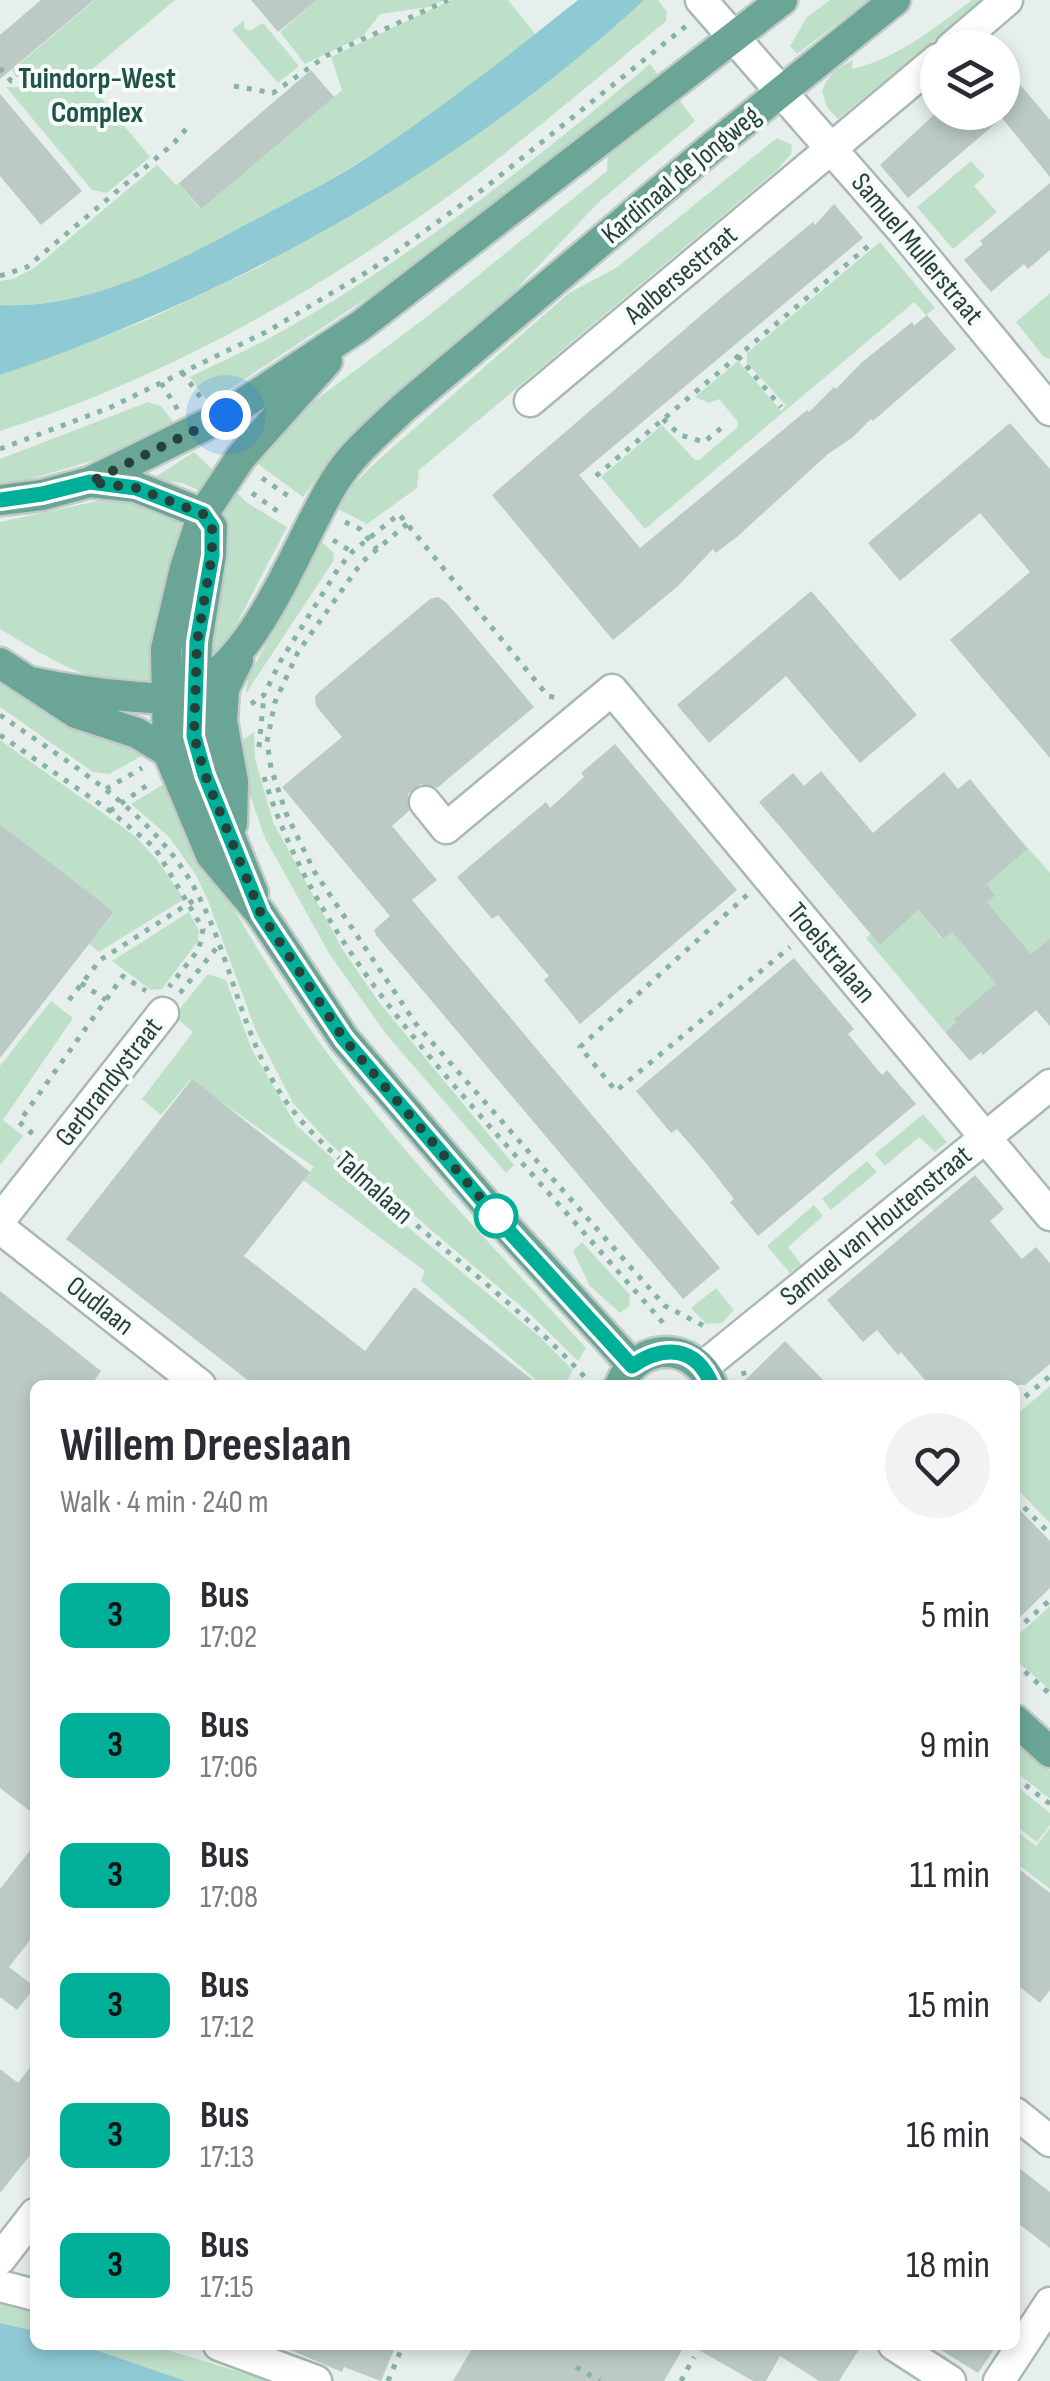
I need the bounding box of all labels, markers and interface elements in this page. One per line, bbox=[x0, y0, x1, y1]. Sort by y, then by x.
map controls bbox=[920, 30, 1020, 130]
button: layers bbox=[920, 30, 1020, 130]
district label: Tuindorp-West Complex bbox=[18, 61, 176, 131]
street label: Kardinaal de Jongweg bbox=[595, 99, 767, 251]
street label: Samuel Mullerstraat bbox=[844, 167, 990, 331]
street label: Aalbersestraat bbox=[617, 218, 744, 332]
your location bbox=[201, 390, 251, 440]
street label: Troelstralaan bbox=[780, 896, 882, 1010]
street label: Gerbrandystraat bbox=[49, 1011, 169, 1153]
street label: Samuel van Houtenstraat bbox=[774, 1139, 978, 1313]
street label: Talmalaan bbox=[328, 1145, 420, 1231]
unlabelled marker bbox=[475, 1195, 517, 1237]
street label: Oudlaan bbox=[60, 1270, 140, 1342]
button: heart bbox=[885, 1413, 990, 1518]
text: Willem Dreeslaan bbox=[60, 1417, 352, 1474]
text: Walk · 4 min · 240 m bbox=[60, 1483, 268, 1522]
text: Bus bbox=[200, 1573, 249, 1618]
text: 5 min bbox=[921, 1593, 990, 1638]
text: 3 bbox=[107, 1594, 123, 1637]
text: 17:02 bbox=[200, 1618, 257, 1657]
text: Bus bbox=[200, 1703, 249, 1748]
text: 9 min bbox=[919, 1723, 990, 1768]
text: 3 bbox=[107, 1724, 123, 1767]
text: 17:06 bbox=[200, 1748, 258, 1787]
text: Bus bbox=[200, 1833, 249, 1878]
text: 11 min bbox=[910, 1853, 990, 1898]
text: 3 bbox=[107, 1854, 123, 1897]
text: 17:08 bbox=[200, 1878, 258, 1917]
text: Bus bbox=[200, 1963, 249, 2008]
text: 15 min bbox=[908, 1983, 990, 2028]
text: 3 bbox=[107, 1984, 123, 2027]
text: 17:12 bbox=[200, 2008, 255, 2047]
text: Bus bbox=[200, 2093, 249, 2138]
text: 16 min bbox=[906, 2113, 990, 2158]
text: 3 bbox=[107, 2114, 123, 2157]
text: 17:13 bbox=[200, 2138, 254, 2177]
text: Bus bbox=[200, 2223, 249, 2268]
text: 18 min bbox=[906, 2243, 990, 2288]
text: 3 bbox=[107, 2244, 123, 2287]
text: 17:15 bbox=[200, 2268, 254, 2307]

